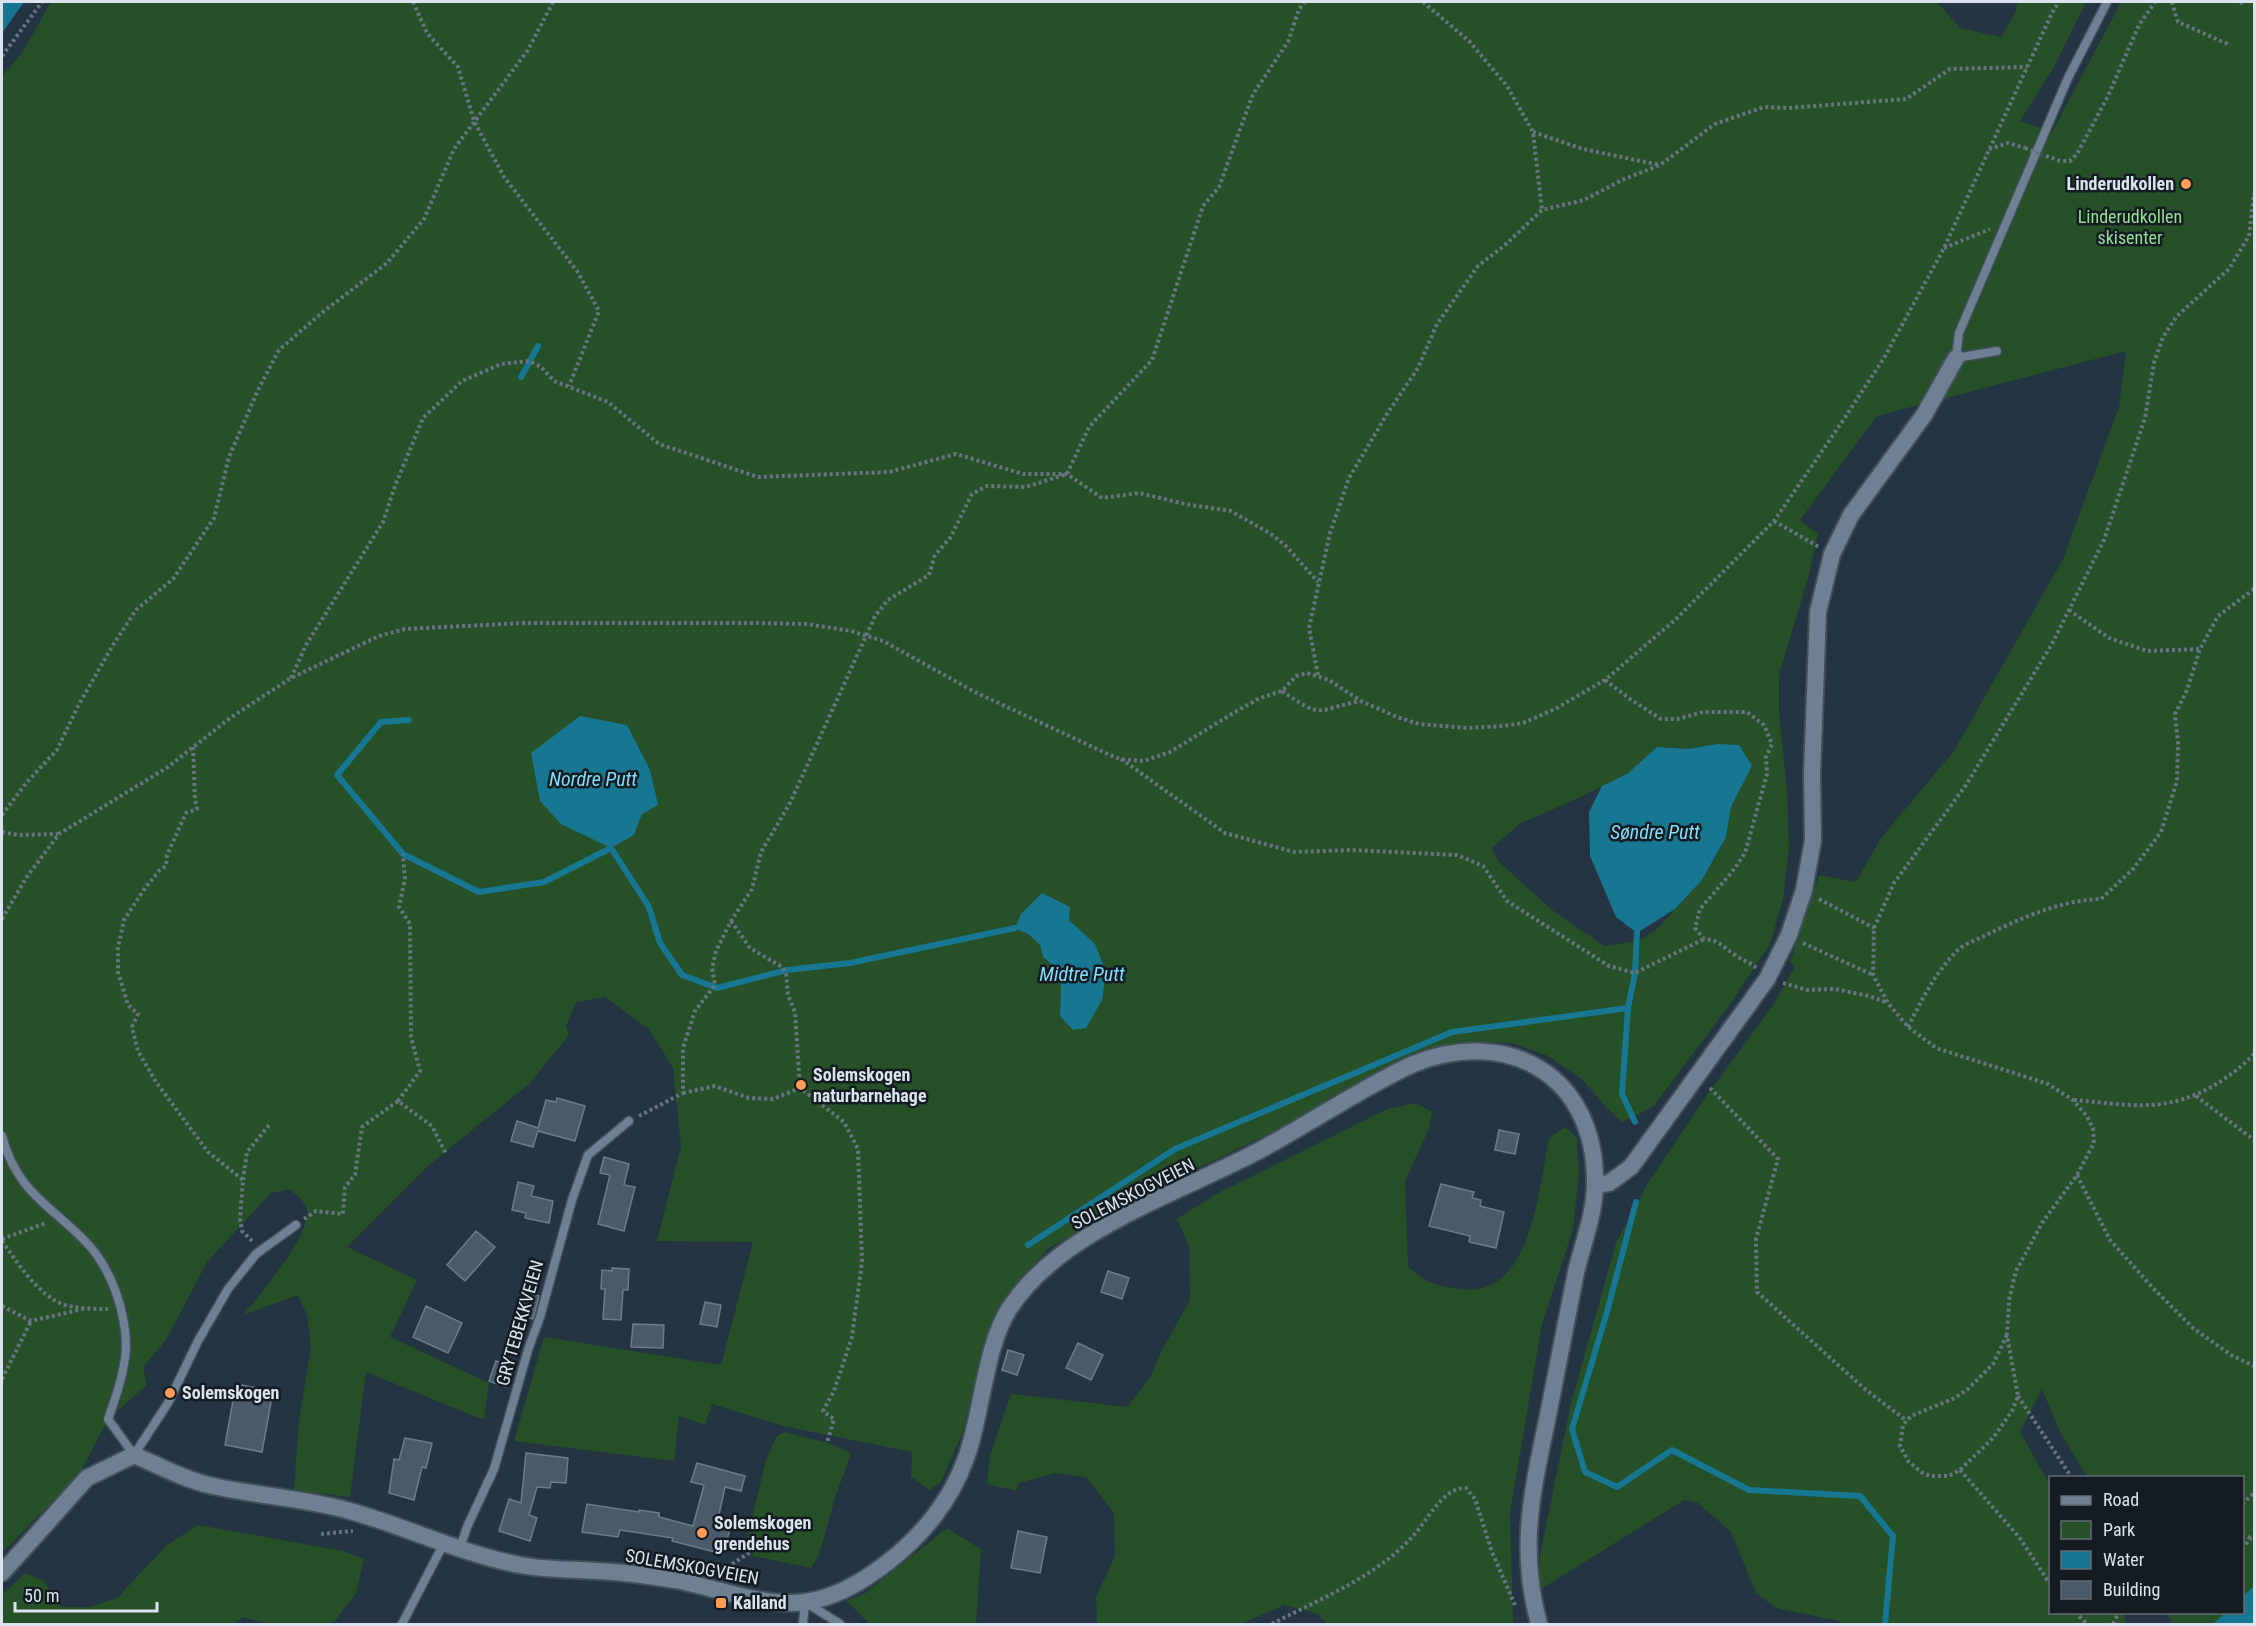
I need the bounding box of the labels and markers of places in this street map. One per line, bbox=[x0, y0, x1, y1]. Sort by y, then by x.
place label: Linderudkollen bbox=[2067, 173, 2174, 194]
marker: Linderudkollen bbox=[2179, 177, 2193, 191]
place label: Solemskogen naturbarnehage bbox=[813, 1064, 927, 1106]
marker: Solemskogen naturbarnehage bbox=[794, 1078, 808, 1092]
place label: Solemskogen bbox=[182, 1382, 279, 1403]
marker: Solemskogen bbox=[163, 1386, 177, 1400]
place label: Solemskogen grendehus bbox=[714, 1512, 811, 1554]
marker: Solemskogen grendehus bbox=[695, 1526, 709, 1540]
place label: Kalland bbox=[733, 1592, 787, 1613]
marker: Kalland bbox=[714, 1596, 728, 1610]

